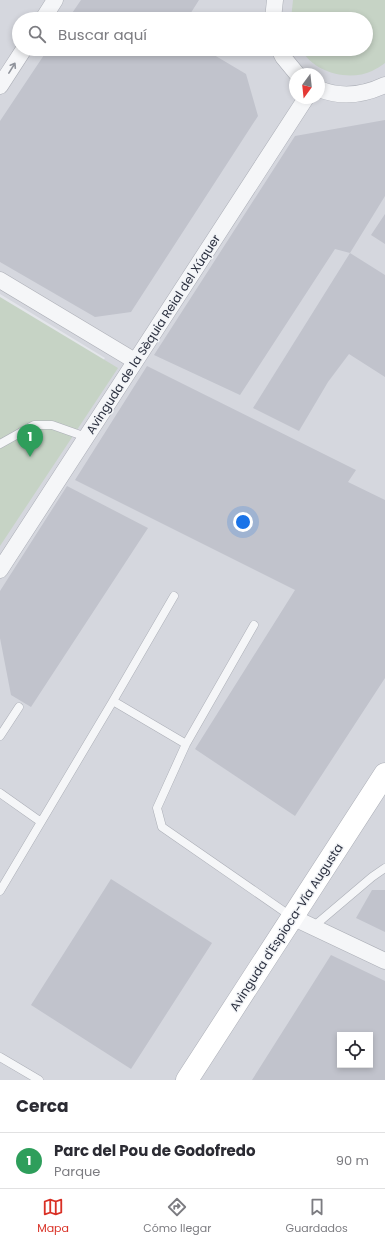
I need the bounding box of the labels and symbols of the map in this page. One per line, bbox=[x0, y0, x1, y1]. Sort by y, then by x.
one-way arrow bbox=[8, 62, 16, 73]
north arrow bbox=[289, 68, 325, 104]
street label: Avinguda de la Sèquia Reial del Xúquer bbox=[82, 230, 224, 437]
pin: 1 bbox=[17, 424, 43, 457]
your location bbox=[233, 512, 253, 532]
street label: Avinguda d'Espioca-Vía Augusta bbox=[225, 840, 347, 1014]

